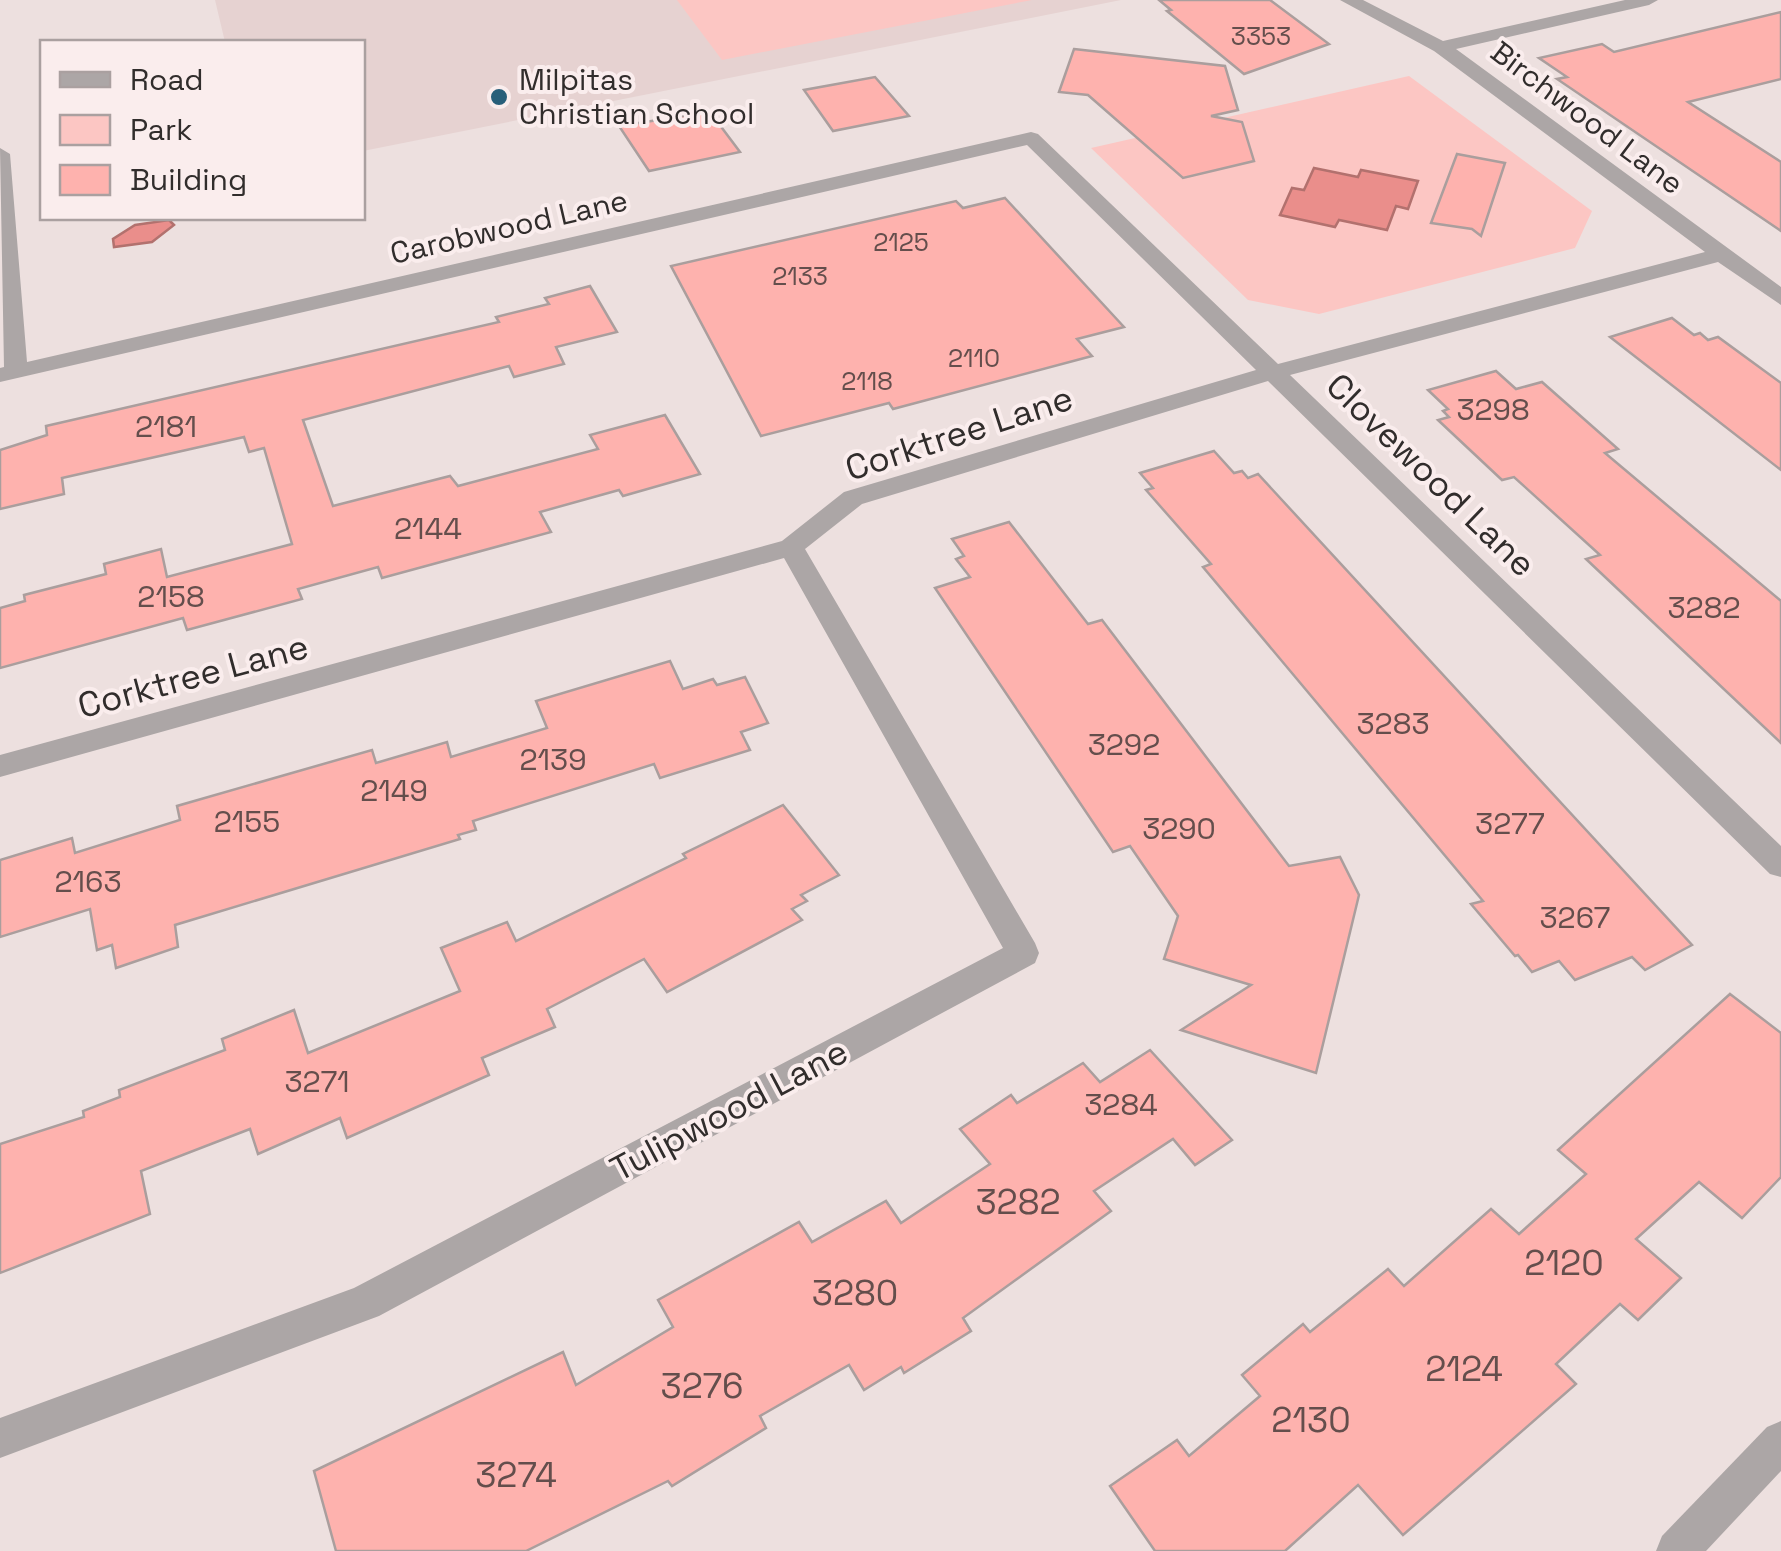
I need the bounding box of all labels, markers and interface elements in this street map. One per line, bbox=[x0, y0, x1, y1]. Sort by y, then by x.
house number: 3353 bbox=[1231, 20, 1291, 52]
street label: Birchwood Lane bbox=[1483, 32, 1692, 203]
legend bbox=[40, 40, 365, 220]
text: Road bbox=[130, 60, 204, 99]
place label: Milpitas Christian School bbox=[519, 60, 754, 133]
marker: Milpitas Christian School bbox=[488, 86, 510, 108]
text: Park bbox=[130, 110, 192, 149]
text: Building bbox=[130, 160, 247, 199]
street label: Carobwood Lane bbox=[386, 180, 631, 273]
house number: 2125 bbox=[873, 226, 929, 258]
house number: 2133 bbox=[772, 260, 828, 292]
house number: 2110 bbox=[948, 342, 1000, 374]
street label: Clovewood Lane bbox=[1317, 364, 1545, 586]
house number: 2118 bbox=[841, 365, 893, 397]
street label: Corktree Lane bbox=[840, 376, 1078, 490]
house number: 3298 bbox=[1456, 390, 1530, 429]
house number: 2181 bbox=[135, 407, 197, 446]
house number: 2144 bbox=[394, 509, 462, 548]
house number: 2158 bbox=[137, 577, 205, 616]
house number: 3282 bbox=[1668, 588, 1741, 627]
street label: Corktree Lane bbox=[73, 624, 313, 728]
house number: 3283 bbox=[1356, 704, 1430, 743]
house number: 3292 bbox=[1088, 725, 1160, 764]
house number: 2139 bbox=[519, 740, 587, 779]
house number: 2149 bbox=[360, 771, 428, 810]
house number: 2155 bbox=[214, 802, 280, 841]
house number: 3277 bbox=[1475, 804, 1545, 843]
house number: 3290 bbox=[1142, 809, 1216, 848]
house number: 2163 bbox=[54, 862, 122, 901]
house number: 3267 bbox=[1539, 898, 1611, 937]
street label: Tulipwood Lane bbox=[603, 1029, 855, 1191]
house number: 3271 bbox=[284, 1062, 350, 1101]
house number: 3284 bbox=[1084, 1085, 1158, 1124]
house number: 3282 bbox=[975, 1180, 1061, 1224]
house number: 2120 bbox=[1524, 1241, 1604, 1285]
house number: 3280 bbox=[812, 1271, 898, 1315]
house number: 2124 bbox=[1425, 1347, 1503, 1391]
house number: 3276 bbox=[661, 1364, 743, 1408]
house number: 2130 bbox=[1271, 1398, 1351, 1442]
house number: 3274 bbox=[475, 1453, 557, 1497]

